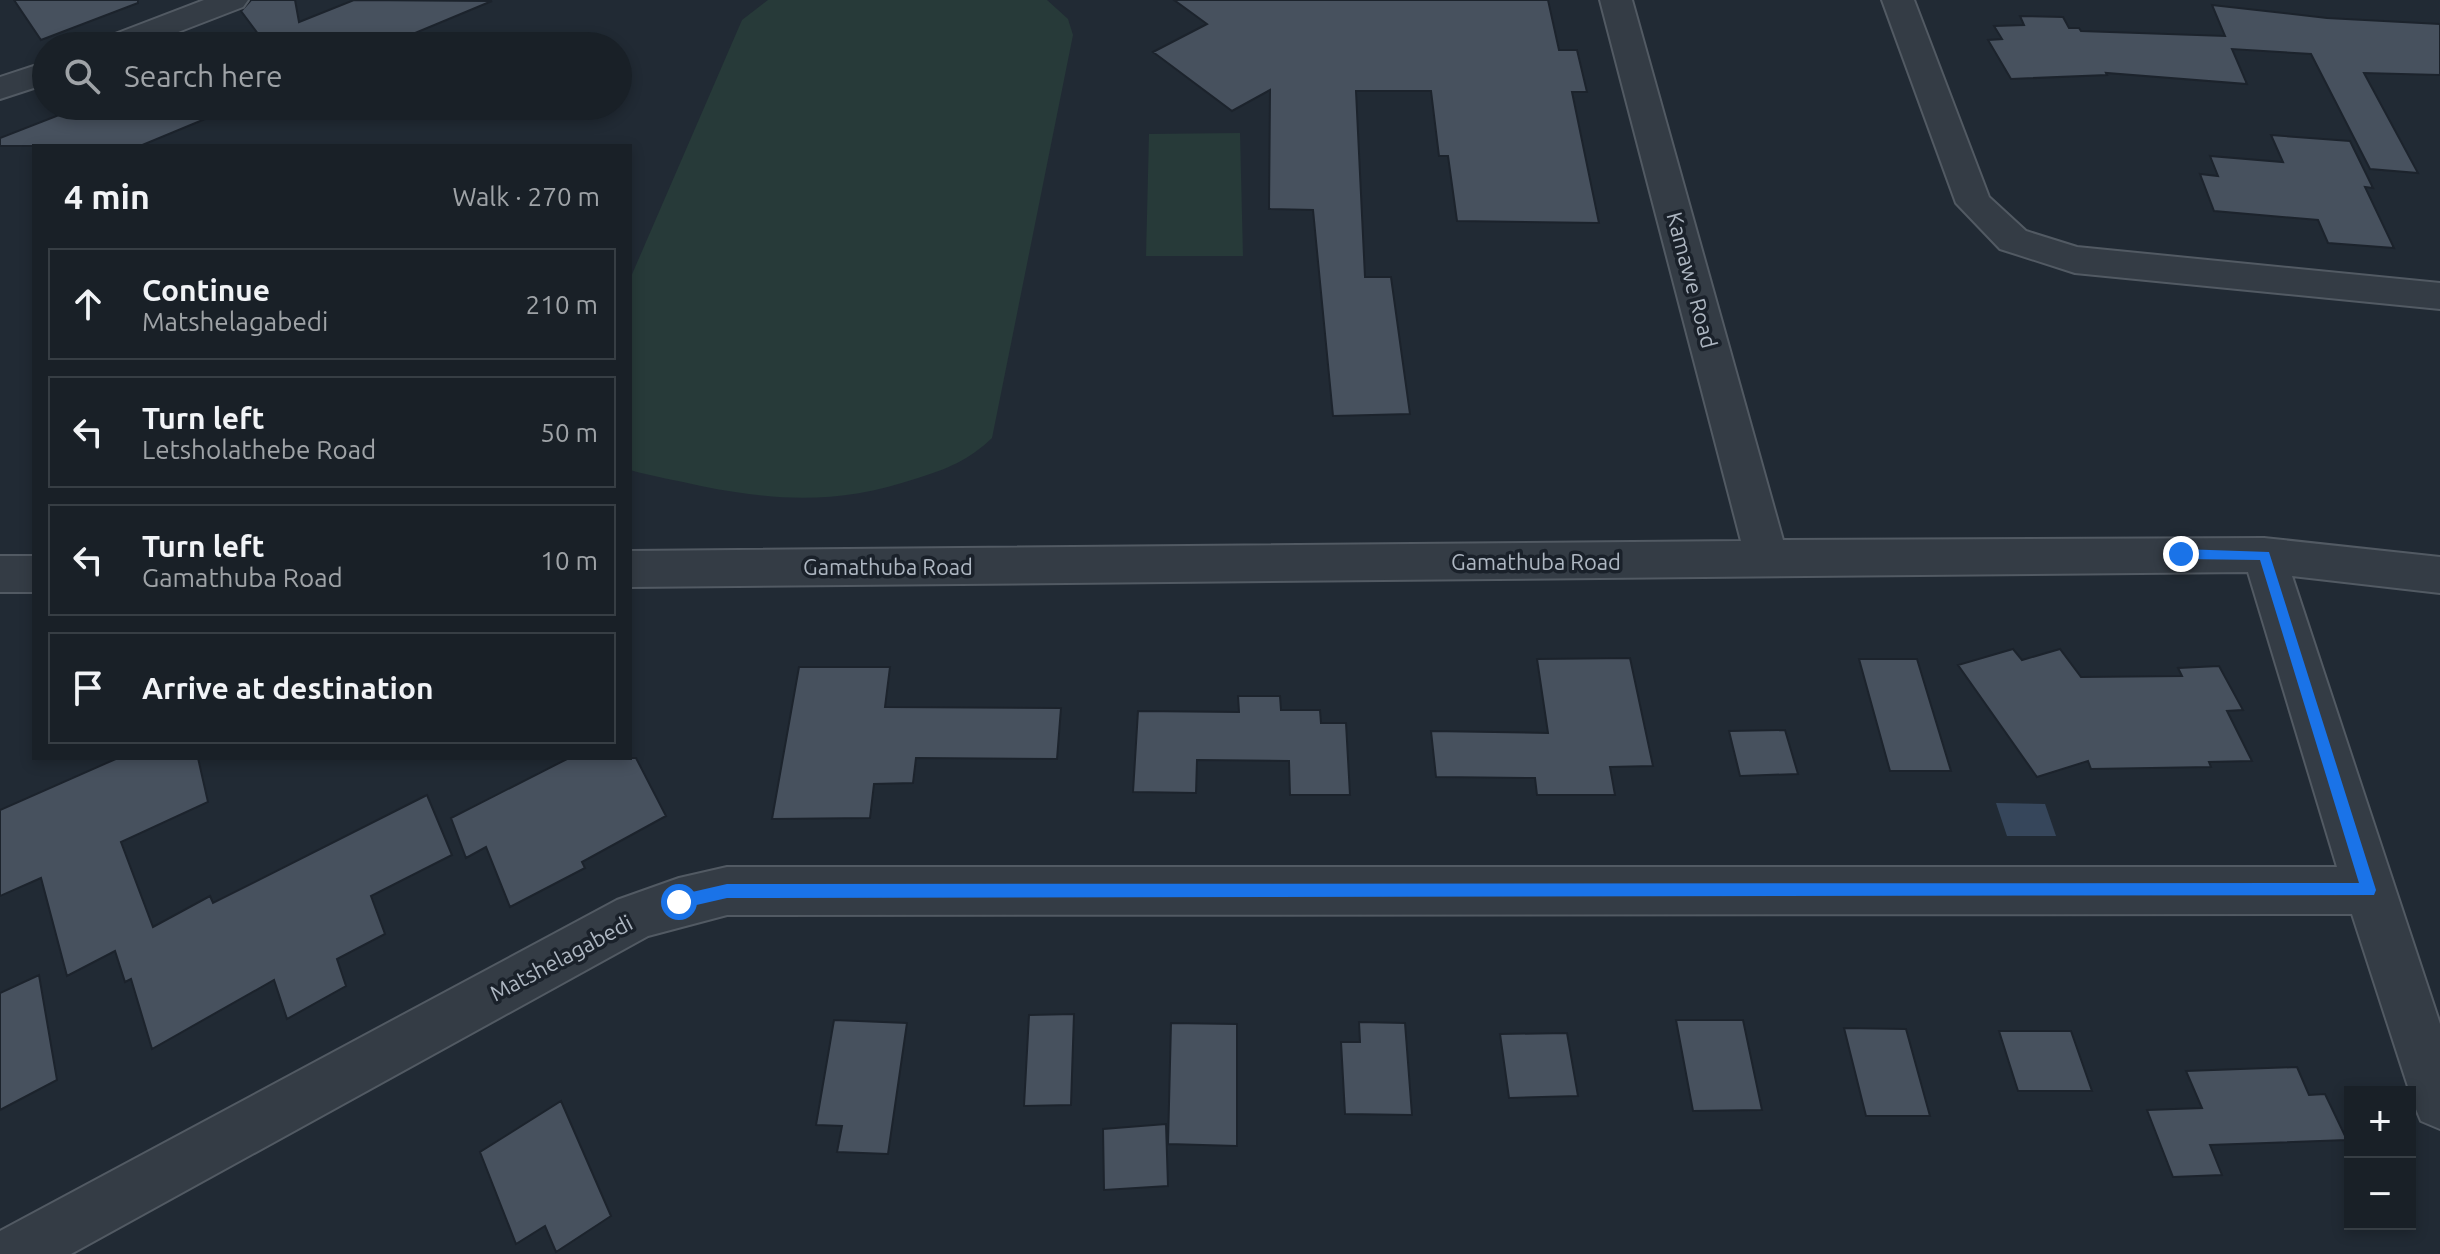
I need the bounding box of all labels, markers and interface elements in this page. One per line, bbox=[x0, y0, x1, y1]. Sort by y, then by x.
search box bbox=[32, 32, 632, 120]
icon: search bbox=[60, 54, 104, 98]
text: Search here bbox=[124, 59, 283, 93]
text: 4 min bbox=[64, 177, 150, 215]
text: Walk · 270 m bbox=[452, 182, 600, 211]
street label: Kamawe Road bbox=[1662, 209, 1723, 351]
text: Continue bbox=[142, 273, 270, 307]
icon: ahead bbox=[66, 282, 110, 326]
text: 210 m bbox=[526, 290, 598, 319]
text: Matshelagabedi bbox=[142, 307, 328, 336]
text: Turn left bbox=[142, 401, 264, 435]
icon: left bbox=[66, 410, 110, 454]
text: 50 m bbox=[540, 418, 598, 447]
text: Letsholathebe Road bbox=[142, 435, 376, 464]
text: Turn left bbox=[142, 529, 264, 563]
route end bbox=[2163, 536, 2199, 572]
icon: left bbox=[66, 538, 110, 582]
text: 10 m bbox=[540, 546, 598, 575]
street label: Gamathuba Road bbox=[1451, 549, 1621, 574]
street label: Gamathuba Road bbox=[803, 554, 973, 579]
text: Gamathuba Road bbox=[142, 563, 343, 592]
icon: arrive bbox=[66, 666, 110, 710]
text: Arrive at destination bbox=[142, 671, 434, 705]
route start bbox=[661, 884, 697, 920]
street label: Matshelagabedi bbox=[485, 910, 636, 1006]
map controls bbox=[2344, 1086, 2416, 1230]
button: + bbox=[2344, 1086, 2416, 1158]
button: − bbox=[2344, 1158, 2416, 1230]

